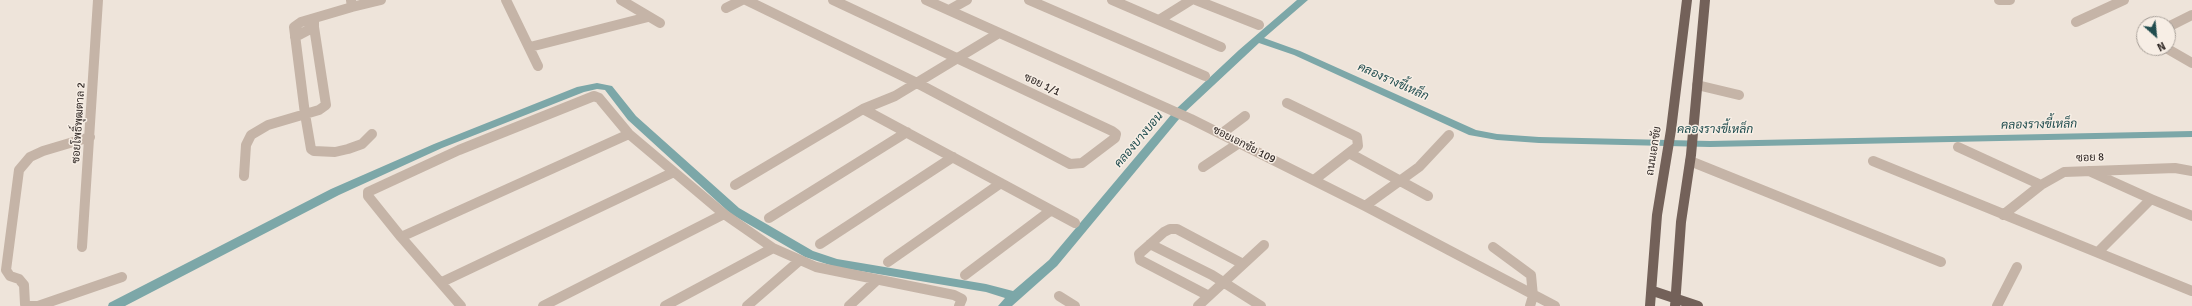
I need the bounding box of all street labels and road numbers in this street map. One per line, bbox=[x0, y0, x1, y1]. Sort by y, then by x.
street label: ซอย 1/1 bbox=[1022, 71, 1062, 99]
street label: ซอยโพธิ์พุฒตาล 2 bbox=[70, 82, 88, 164]
street label: ซอยเอกชัย 109 bbox=[1210, 123, 1278, 167]
street label: ถนนเอกชัย bbox=[1644, 125, 1664, 177]
street label: ซอย 8 bbox=[2076, 151, 2104, 165]

